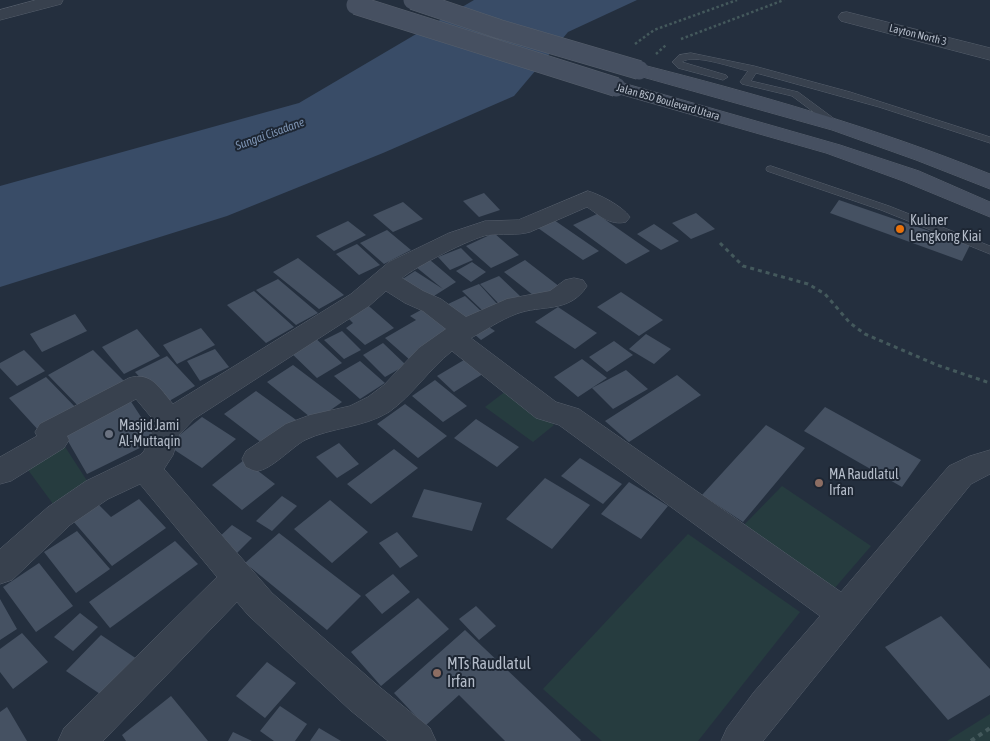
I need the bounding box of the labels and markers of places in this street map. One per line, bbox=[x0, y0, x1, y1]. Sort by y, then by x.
place label: Kuliner Lengkong Kiai bbox=[910, 213, 982, 246]
marker: Kuliner Lengkong Kiai bbox=[894, 223, 906, 235]
place label: Masjid Jami Al-Muttaqin bbox=[119, 418, 180, 451]
marker: Masjid Jami Al-Muttaqin bbox=[103, 428, 115, 440]
place label: MA Raudlatul Irfan bbox=[829, 467, 899, 500]
marker: MA Raudlatul Irfan bbox=[813, 477, 825, 489]
place label: MTs Raudlatul Irfan bbox=[447, 654, 531, 692]
marker: MTs Raudlatul Irfan bbox=[431, 667, 443, 679]

